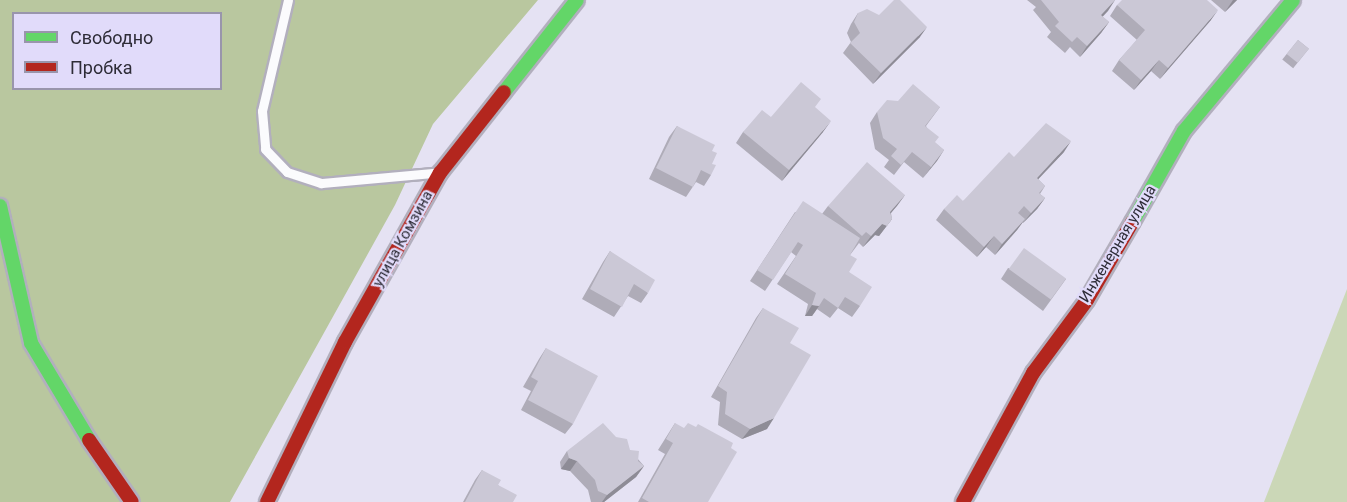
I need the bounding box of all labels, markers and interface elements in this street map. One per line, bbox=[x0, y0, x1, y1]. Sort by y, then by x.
legend bbox=[12, 12, 222, 90]
text: Свободно bbox=[70, 27, 153, 48]
text: Пробка bbox=[70, 57, 133, 78]
street label: Инженерная улица bbox=[1076, 182, 1160, 306]
street label: улица Комзина bbox=[369, 188, 437, 290]

